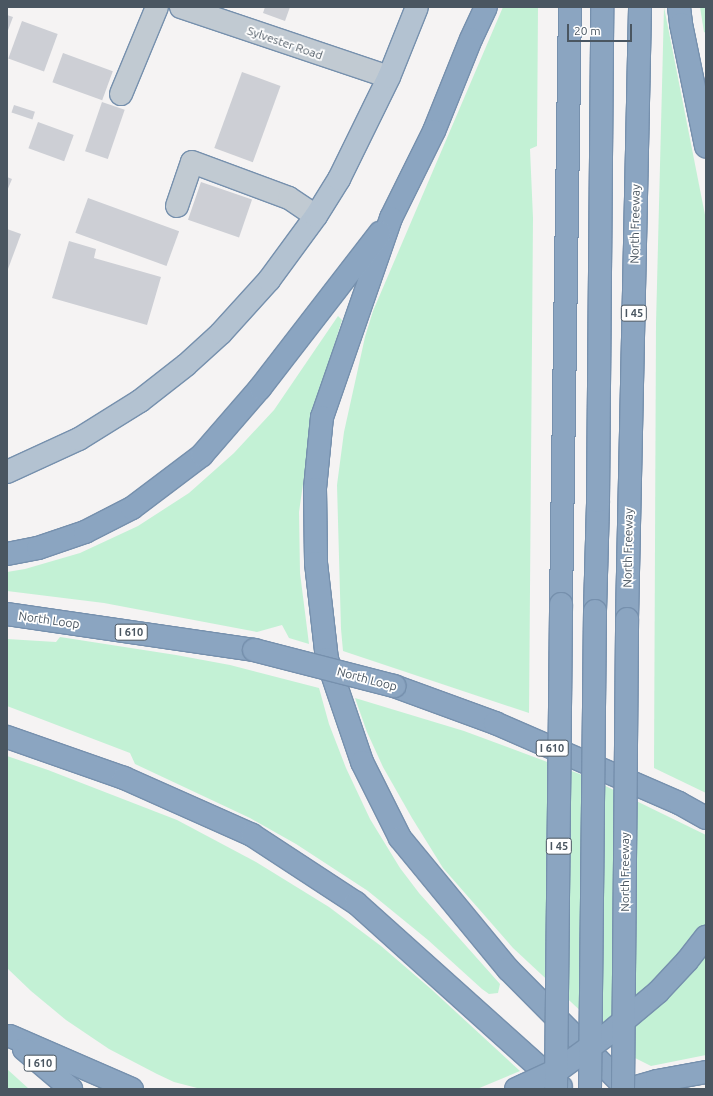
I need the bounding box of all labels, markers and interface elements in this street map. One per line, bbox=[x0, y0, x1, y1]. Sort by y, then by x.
scale bar bbox=[569, 16, 634, 42]
street label: Sylvester Road bbox=[245, 23, 325, 63]
text: 20 m bbox=[574, 24, 601, 37]
street label: North Freeway bbox=[627, 184, 643, 264]
road number: I 45 bbox=[620, 304, 648, 322]
street label: North Freeway bbox=[620, 508, 636, 588]
street label: North Loop bbox=[17, 609, 81, 631]
road number: I 610 bbox=[114, 623, 148, 641]
street label: North Loop bbox=[335, 664, 399, 694]
road number: I 610 bbox=[535, 739, 569, 757]
street label: North Freeway bbox=[618, 832, 632, 912]
road number: I 45 bbox=[545, 837, 573, 855]
road number: I 610 bbox=[23, 1054, 57, 1072]

